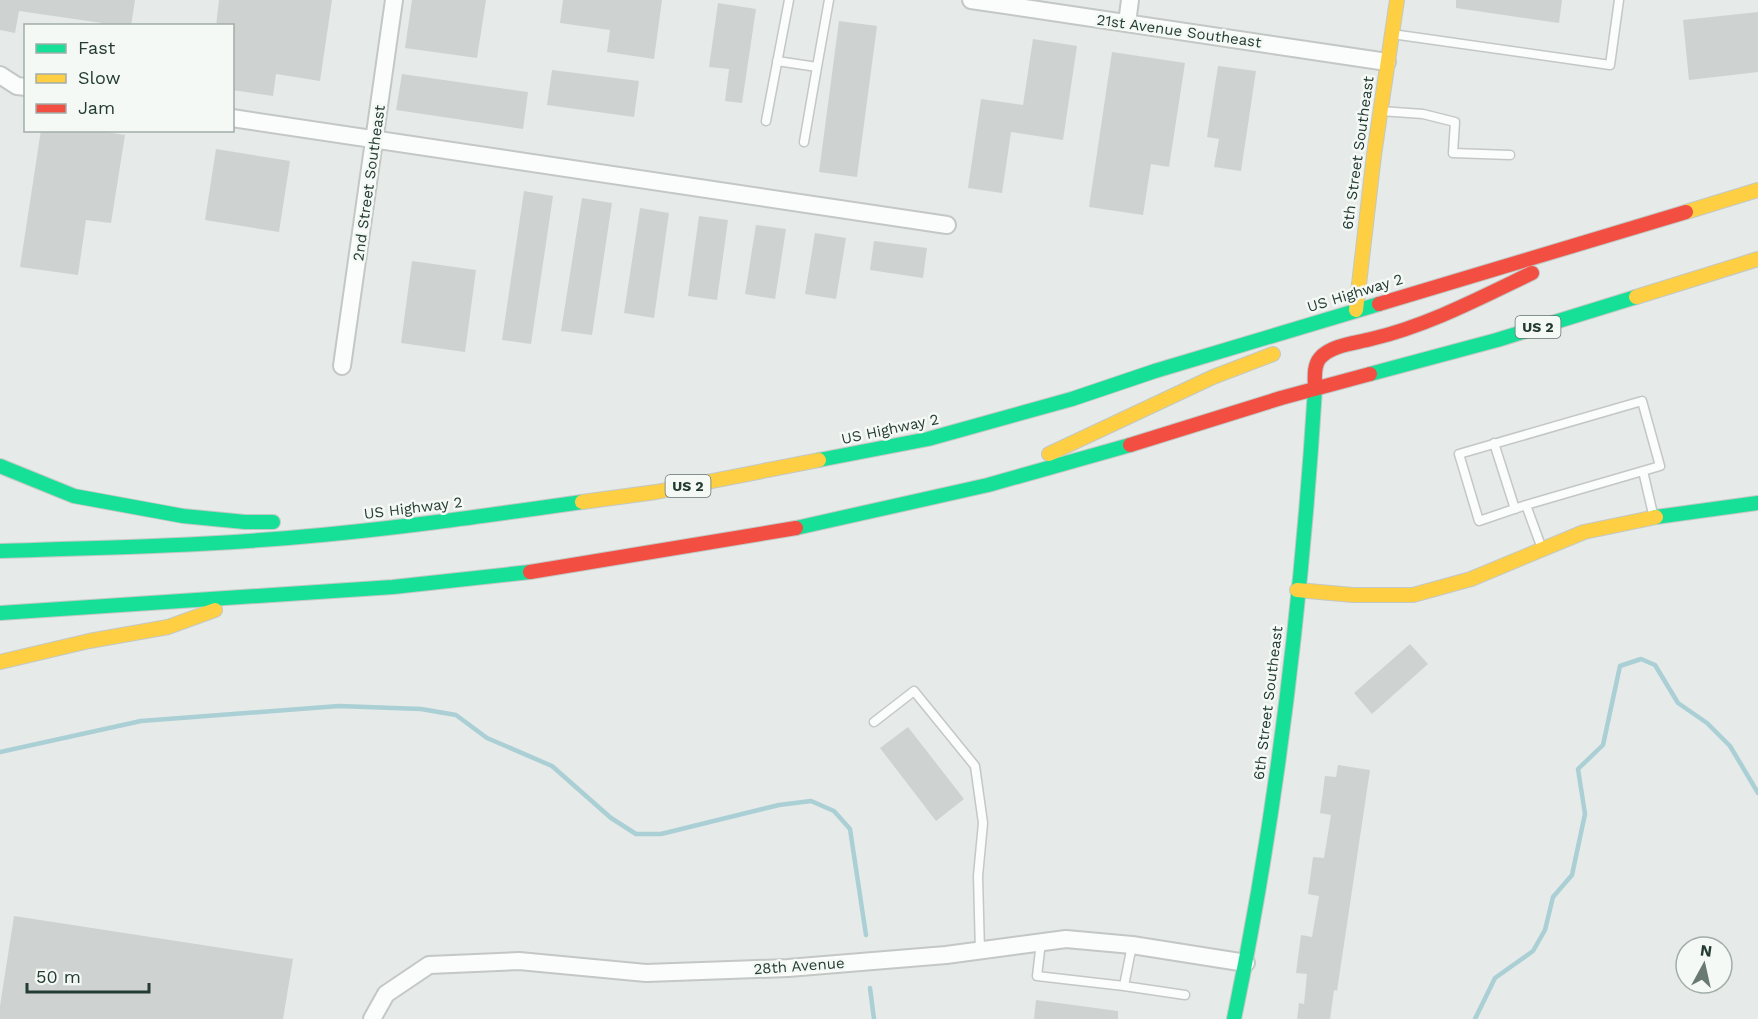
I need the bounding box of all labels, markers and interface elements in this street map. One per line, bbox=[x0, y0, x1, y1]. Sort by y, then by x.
street label: 21st Avenue Southeast bbox=[1095, 11, 1263, 52]
legend bbox=[24, 24, 234, 132]
text: Fast bbox=[78, 37, 116, 58]
text: Slow bbox=[78, 67, 121, 88]
street label: 6th Street Southeast bbox=[1338, 74, 1378, 231]
text: Jam bbox=[78, 97, 115, 118]
street label: 2nd Street Southeast bbox=[349, 103, 389, 262]
street label: US Highway 2 bbox=[1305, 270, 1405, 316]
road number: US 2 bbox=[1516, 316, 1560, 338]
street label: US Highway 2 bbox=[840, 410, 940, 448]
road number: US 2 bbox=[666, 475, 710, 497]
street label: US Highway 2 bbox=[363, 493, 463, 523]
street label: 6th Street Southeast bbox=[1250, 624, 1286, 781]
north arrow bbox=[1674, 935, 1734, 995]
text: N bbox=[1699, 940, 1713, 961]
street label: 28th Avenue bbox=[753, 954, 845, 978]
scale bar bbox=[27, 956, 148, 994]
text: 50 m bbox=[36, 966, 81, 987]

